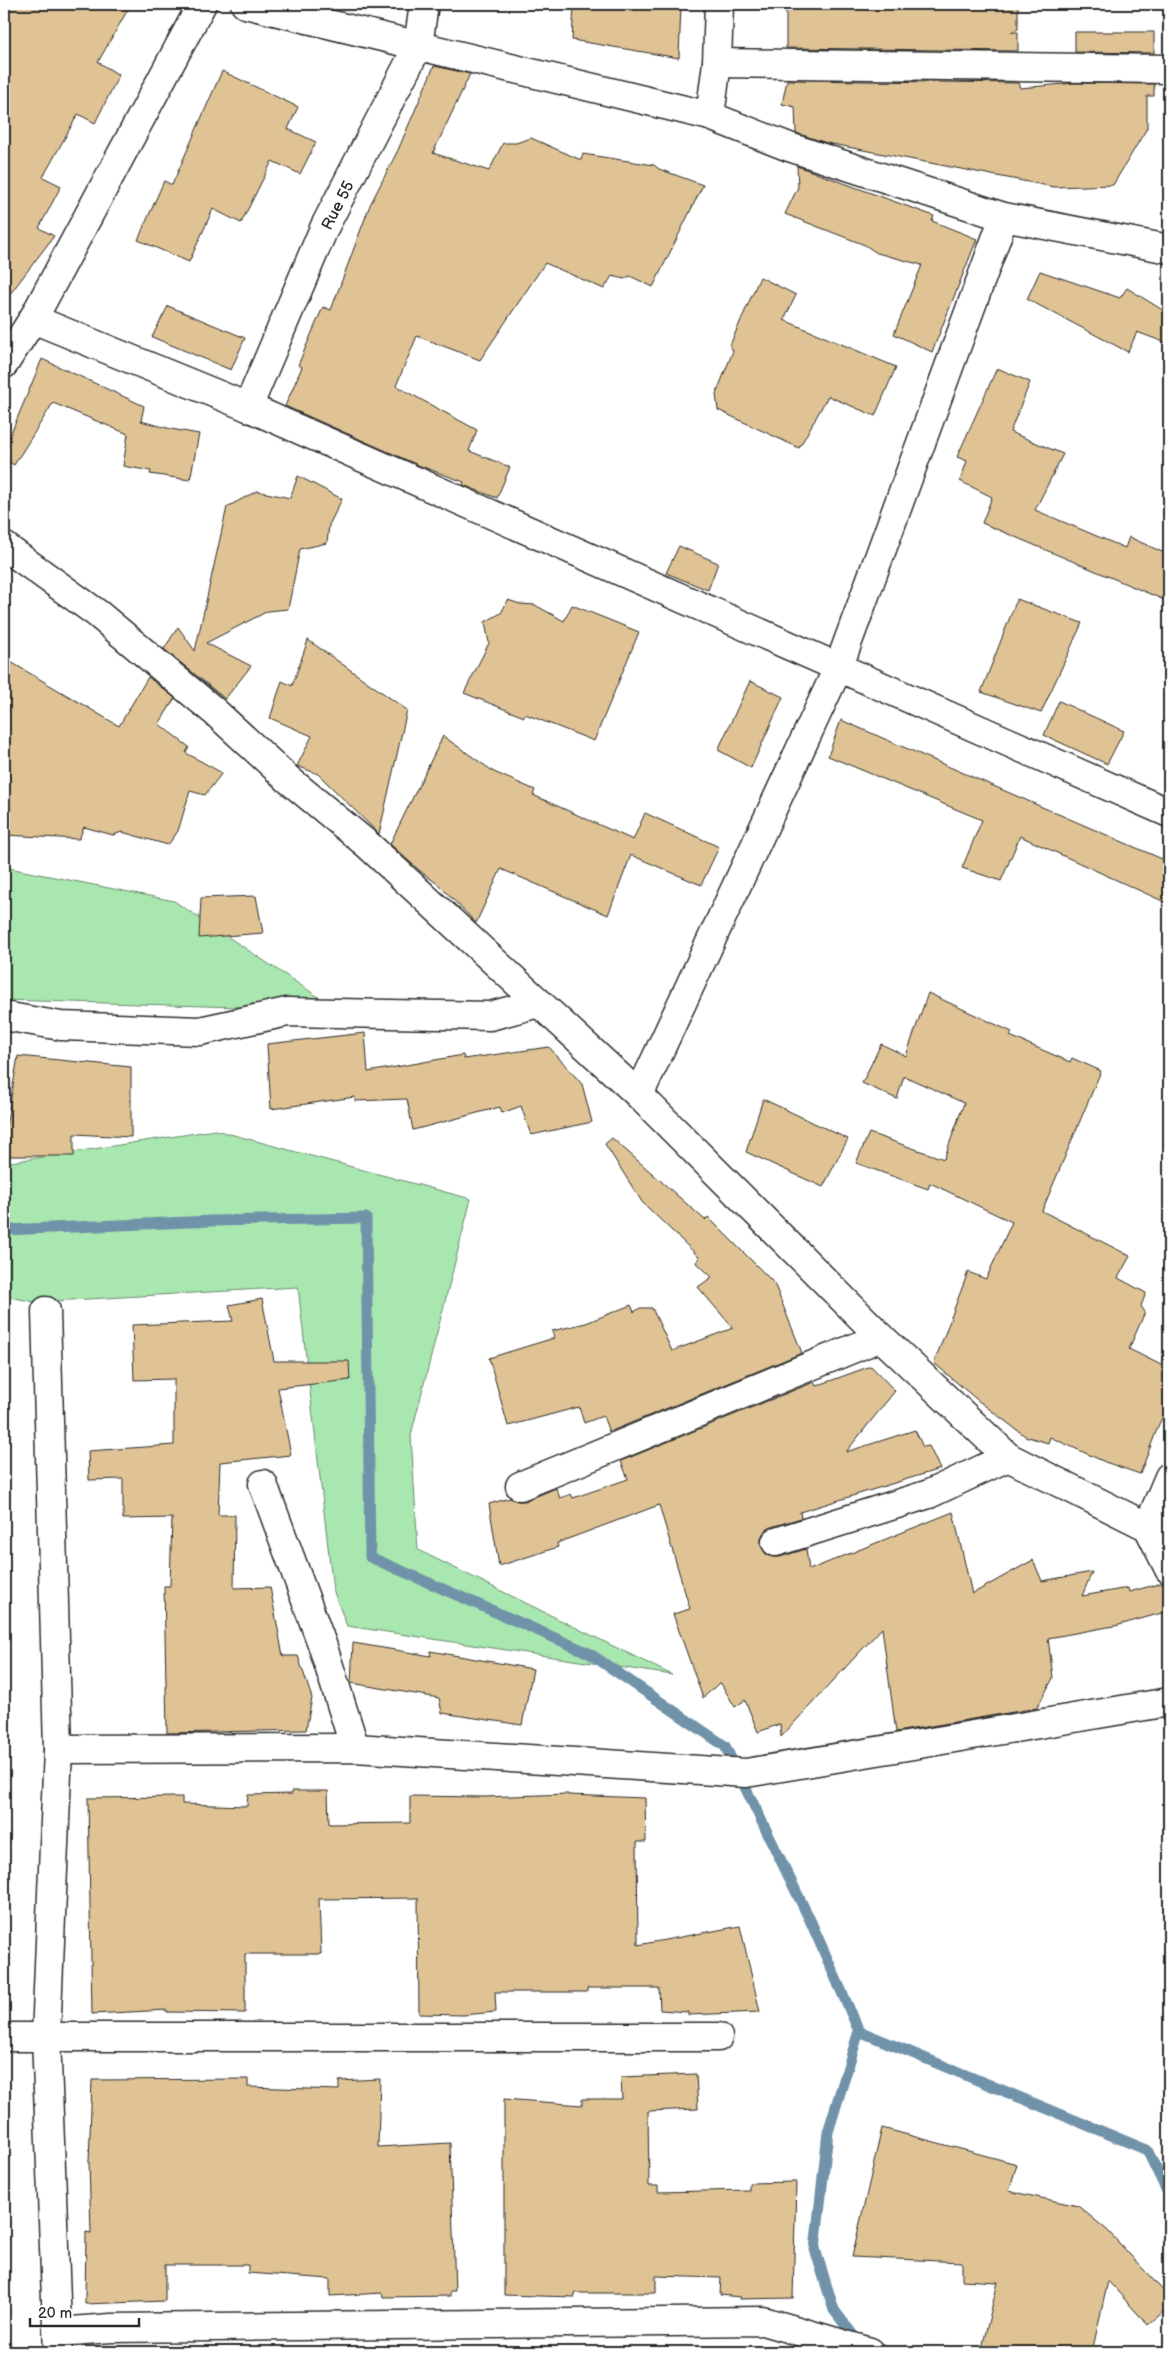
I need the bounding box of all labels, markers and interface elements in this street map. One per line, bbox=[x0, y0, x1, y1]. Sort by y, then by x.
street label: Rue 55 bbox=[318, 178, 359, 233]
scale bar bbox=[30, 2296, 139, 2328]
text: 20 m bbox=[38, 2304, 72, 2323]

